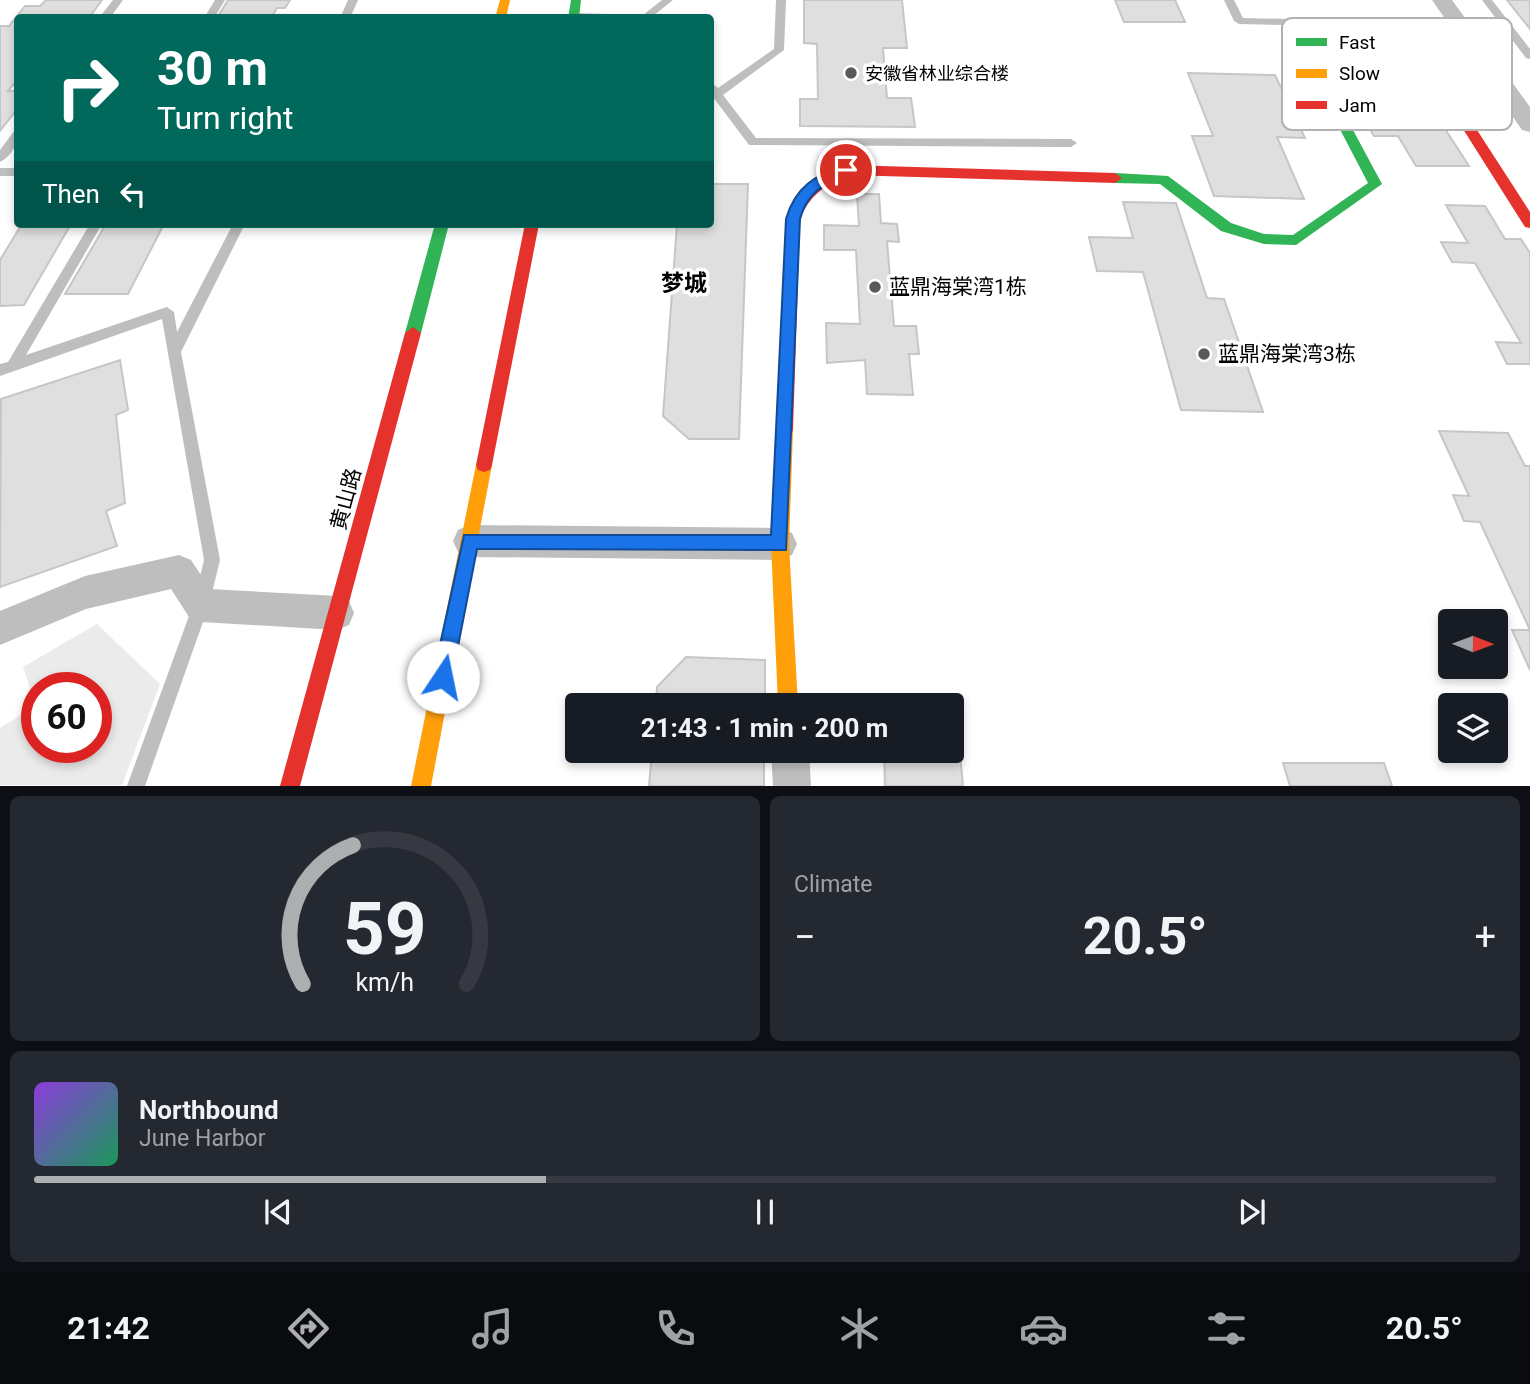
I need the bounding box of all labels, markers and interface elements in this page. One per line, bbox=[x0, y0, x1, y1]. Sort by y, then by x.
legend bbox=[1282, 18, 1512, 130]
text: Fast bbox=[1339, 31, 1376, 54]
text: 30 m bbox=[157, 40, 268, 97]
icon: right bbox=[42, 42, 133, 133]
text: Slow bbox=[1339, 62, 1380, 85]
place label: 安徽省林业综合楼 bbox=[865, 63, 1009, 84]
marker: 安徽省林业综合楼 bbox=[843, 65, 859, 81]
text: Jam bbox=[1339, 94, 1376, 117]
text: Turn right bbox=[157, 99, 293, 137]
pin bbox=[816, 140, 876, 200]
icon: arrive bbox=[827, 151, 865, 189]
icon: left bbox=[114, 175, 152, 213]
text: Then bbox=[42, 179, 100, 209]
district label: 梦城 bbox=[661, 270, 707, 297]
place label: 蓝鼎海棠湾1栋 bbox=[889, 275, 1027, 299]
marker: 蓝鼎海棠湾1栋 bbox=[867, 279, 883, 295]
place label: 蓝鼎海棠湾3栋 bbox=[1218, 342, 1356, 366]
marker: 蓝鼎海棠湾3栋 bbox=[1196, 346, 1212, 362]
street label: 黄山路 bbox=[326, 465, 366, 533]
north arrow bbox=[1438, 609, 1508, 679]
map controls bbox=[1438, 609, 1508, 763]
position arrow bbox=[406, 640, 480, 714]
speed limit sign: 60 bbox=[21, 672, 112, 763]
button: layers bbox=[1438, 693, 1508, 763]
text: 21:43 · 1 min · 200 m bbox=[641, 713, 888, 743]
text: Climate bbox=[794, 871, 873, 898]
text: 59 bbox=[343, 887, 427, 973]
text: 20.5° bbox=[1083, 906, 1208, 967]
text: − bbox=[794, 915, 816, 959]
text: + bbox=[1474, 915, 1496, 959]
text: km/h bbox=[356, 968, 414, 997]
text: Northbound bbox=[139, 1095, 279, 1125]
text: June Harbor bbox=[139, 1125, 266, 1152]
icon: previous bbox=[259, 1193, 297, 1231]
icon: pause bbox=[746, 1193, 784, 1231]
icon: next bbox=[1233, 1193, 1271, 1231]
icon: directions bbox=[284, 1304, 333, 1353]
icon: music bbox=[468, 1304, 517, 1353]
icon: phone bbox=[651, 1304, 700, 1353]
icon: climate bbox=[835, 1304, 884, 1353]
icon: car bbox=[1019, 1304, 1068, 1353]
icon: filters bbox=[1202, 1304, 1251, 1353]
text: 21:42 bbox=[67, 1309, 150, 1347]
text: 20.5° bbox=[1386, 1309, 1463, 1347]

